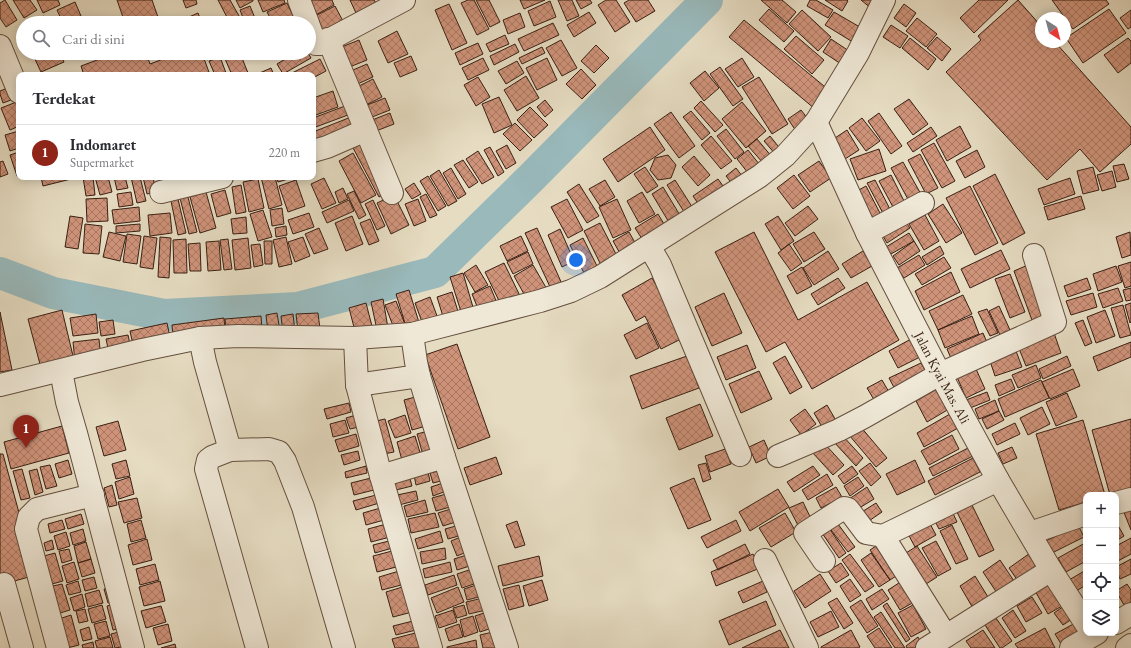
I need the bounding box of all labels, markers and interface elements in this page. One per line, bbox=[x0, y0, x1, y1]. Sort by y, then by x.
north arrow bbox=[1035, 12, 1071, 48]
search box bbox=[16, 16, 316, 60]
icon: search bbox=[30, 27, 52, 49]
text: Cari di sini bbox=[62, 29, 125, 48]
text: Terdekat bbox=[32, 87, 95, 109]
text: Indomaret bbox=[70, 135, 136, 154]
text: 1 bbox=[42, 144, 48, 161]
text: 220 m bbox=[269, 144, 300, 161]
text: Supermarket bbox=[70, 154, 134, 171]
your location bbox=[566, 250, 586, 270]
street label: Jalan Kyai Mas. Ali bbox=[910, 327, 975, 427]
pin: 1 bbox=[13, 415, 39, 448]
map controls bbox=[1083, 492, 1119, 636]
button: + bbox=[1083, 492, 1119, 528]
button: − bbox=[1083, 528, 1119, 564]
button: locate bbox=[1083, 564, 1119, 600]
button: layers bbox=[1083, 600, 1119, 636]

